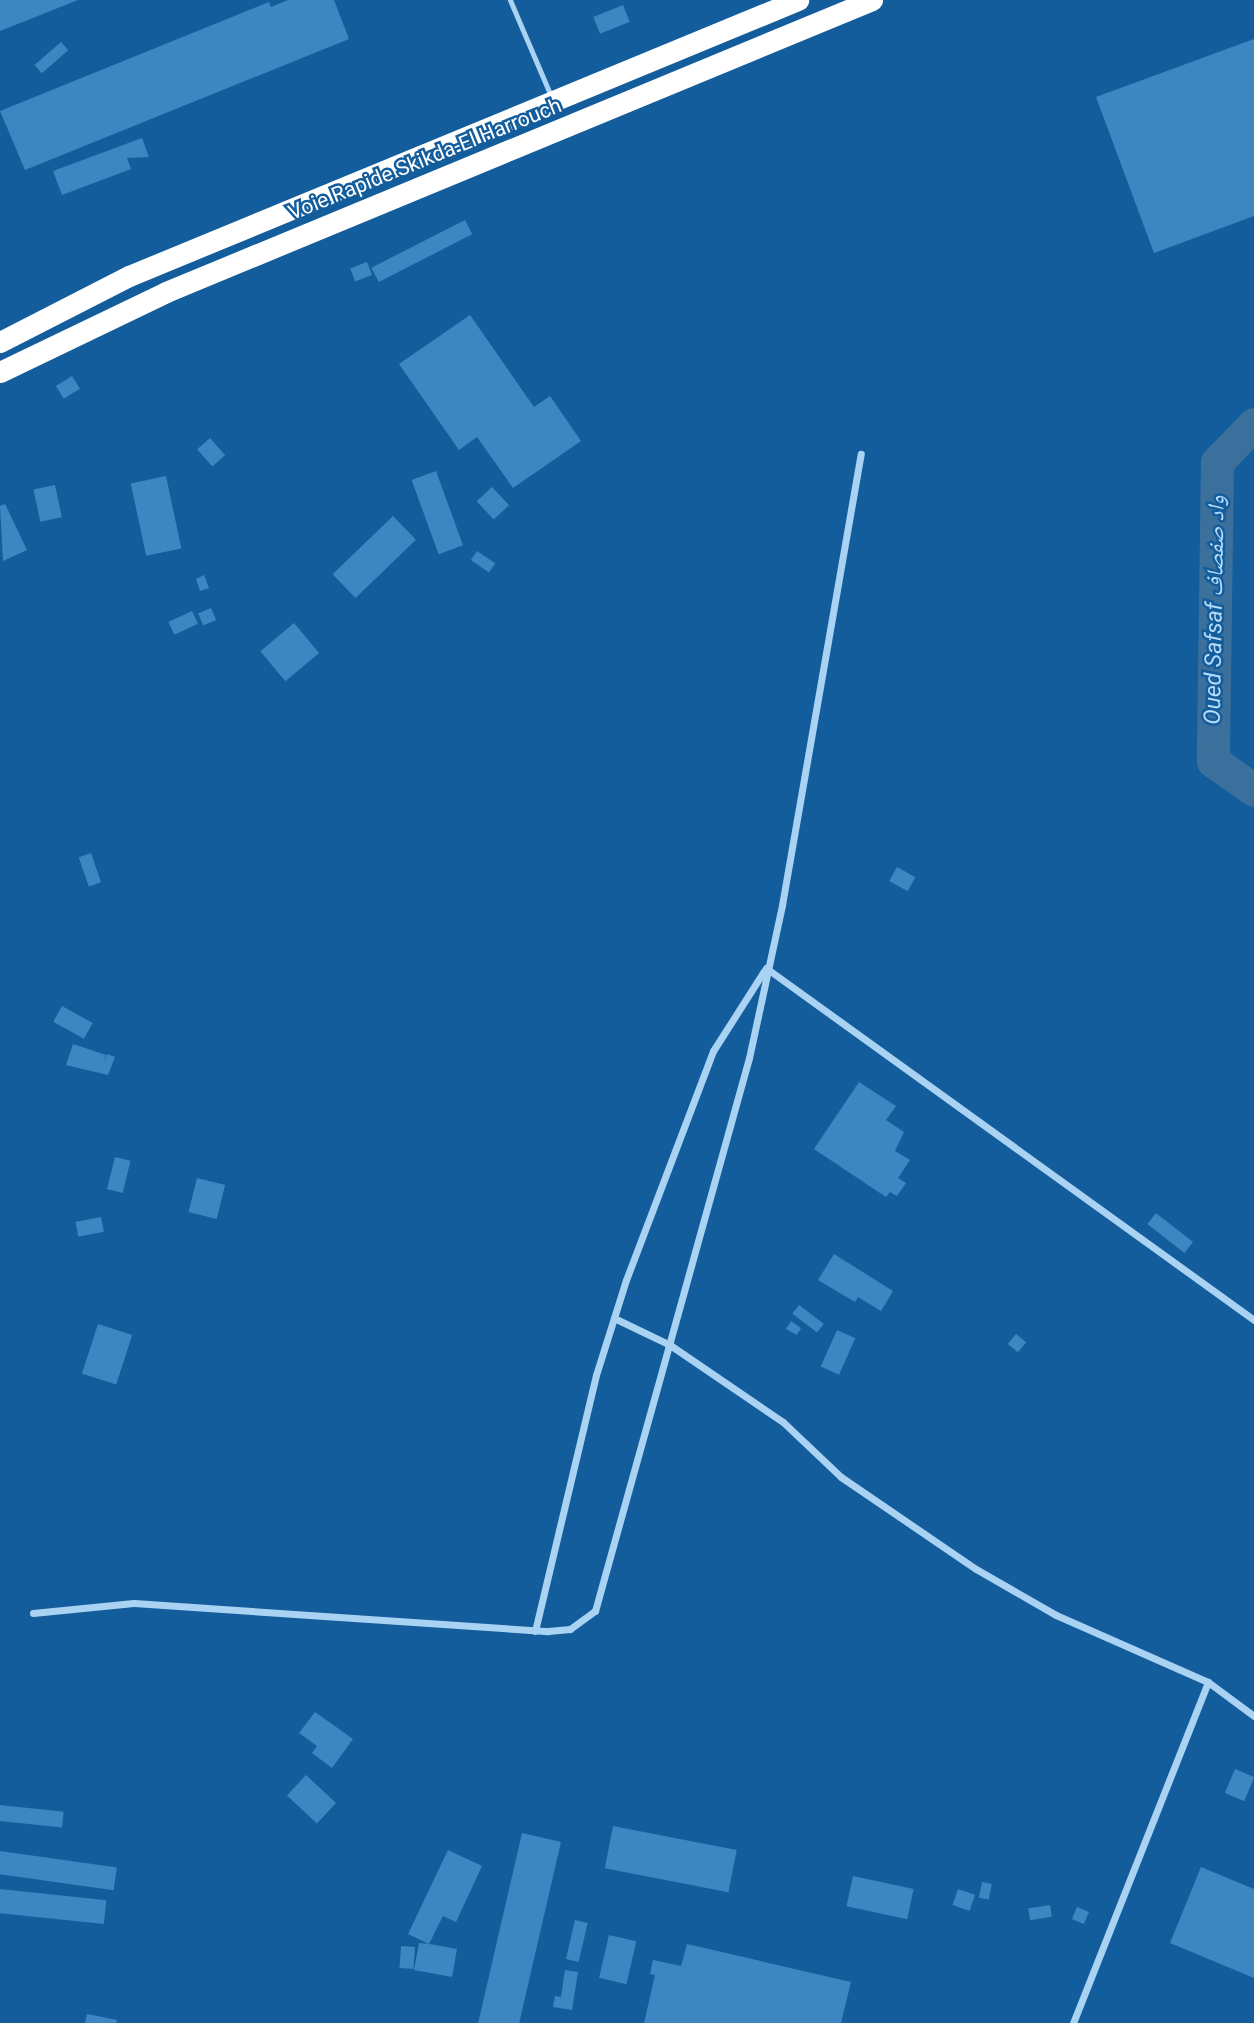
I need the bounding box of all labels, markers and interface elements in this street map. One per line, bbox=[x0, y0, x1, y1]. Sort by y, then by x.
street label: Voie Rapide Skikda-El Harrouch bbox=[285, 93, 565, 225]
water label: Oued Safsaf واد صفصاف bbox=[1199, 495, 1231, 725]

